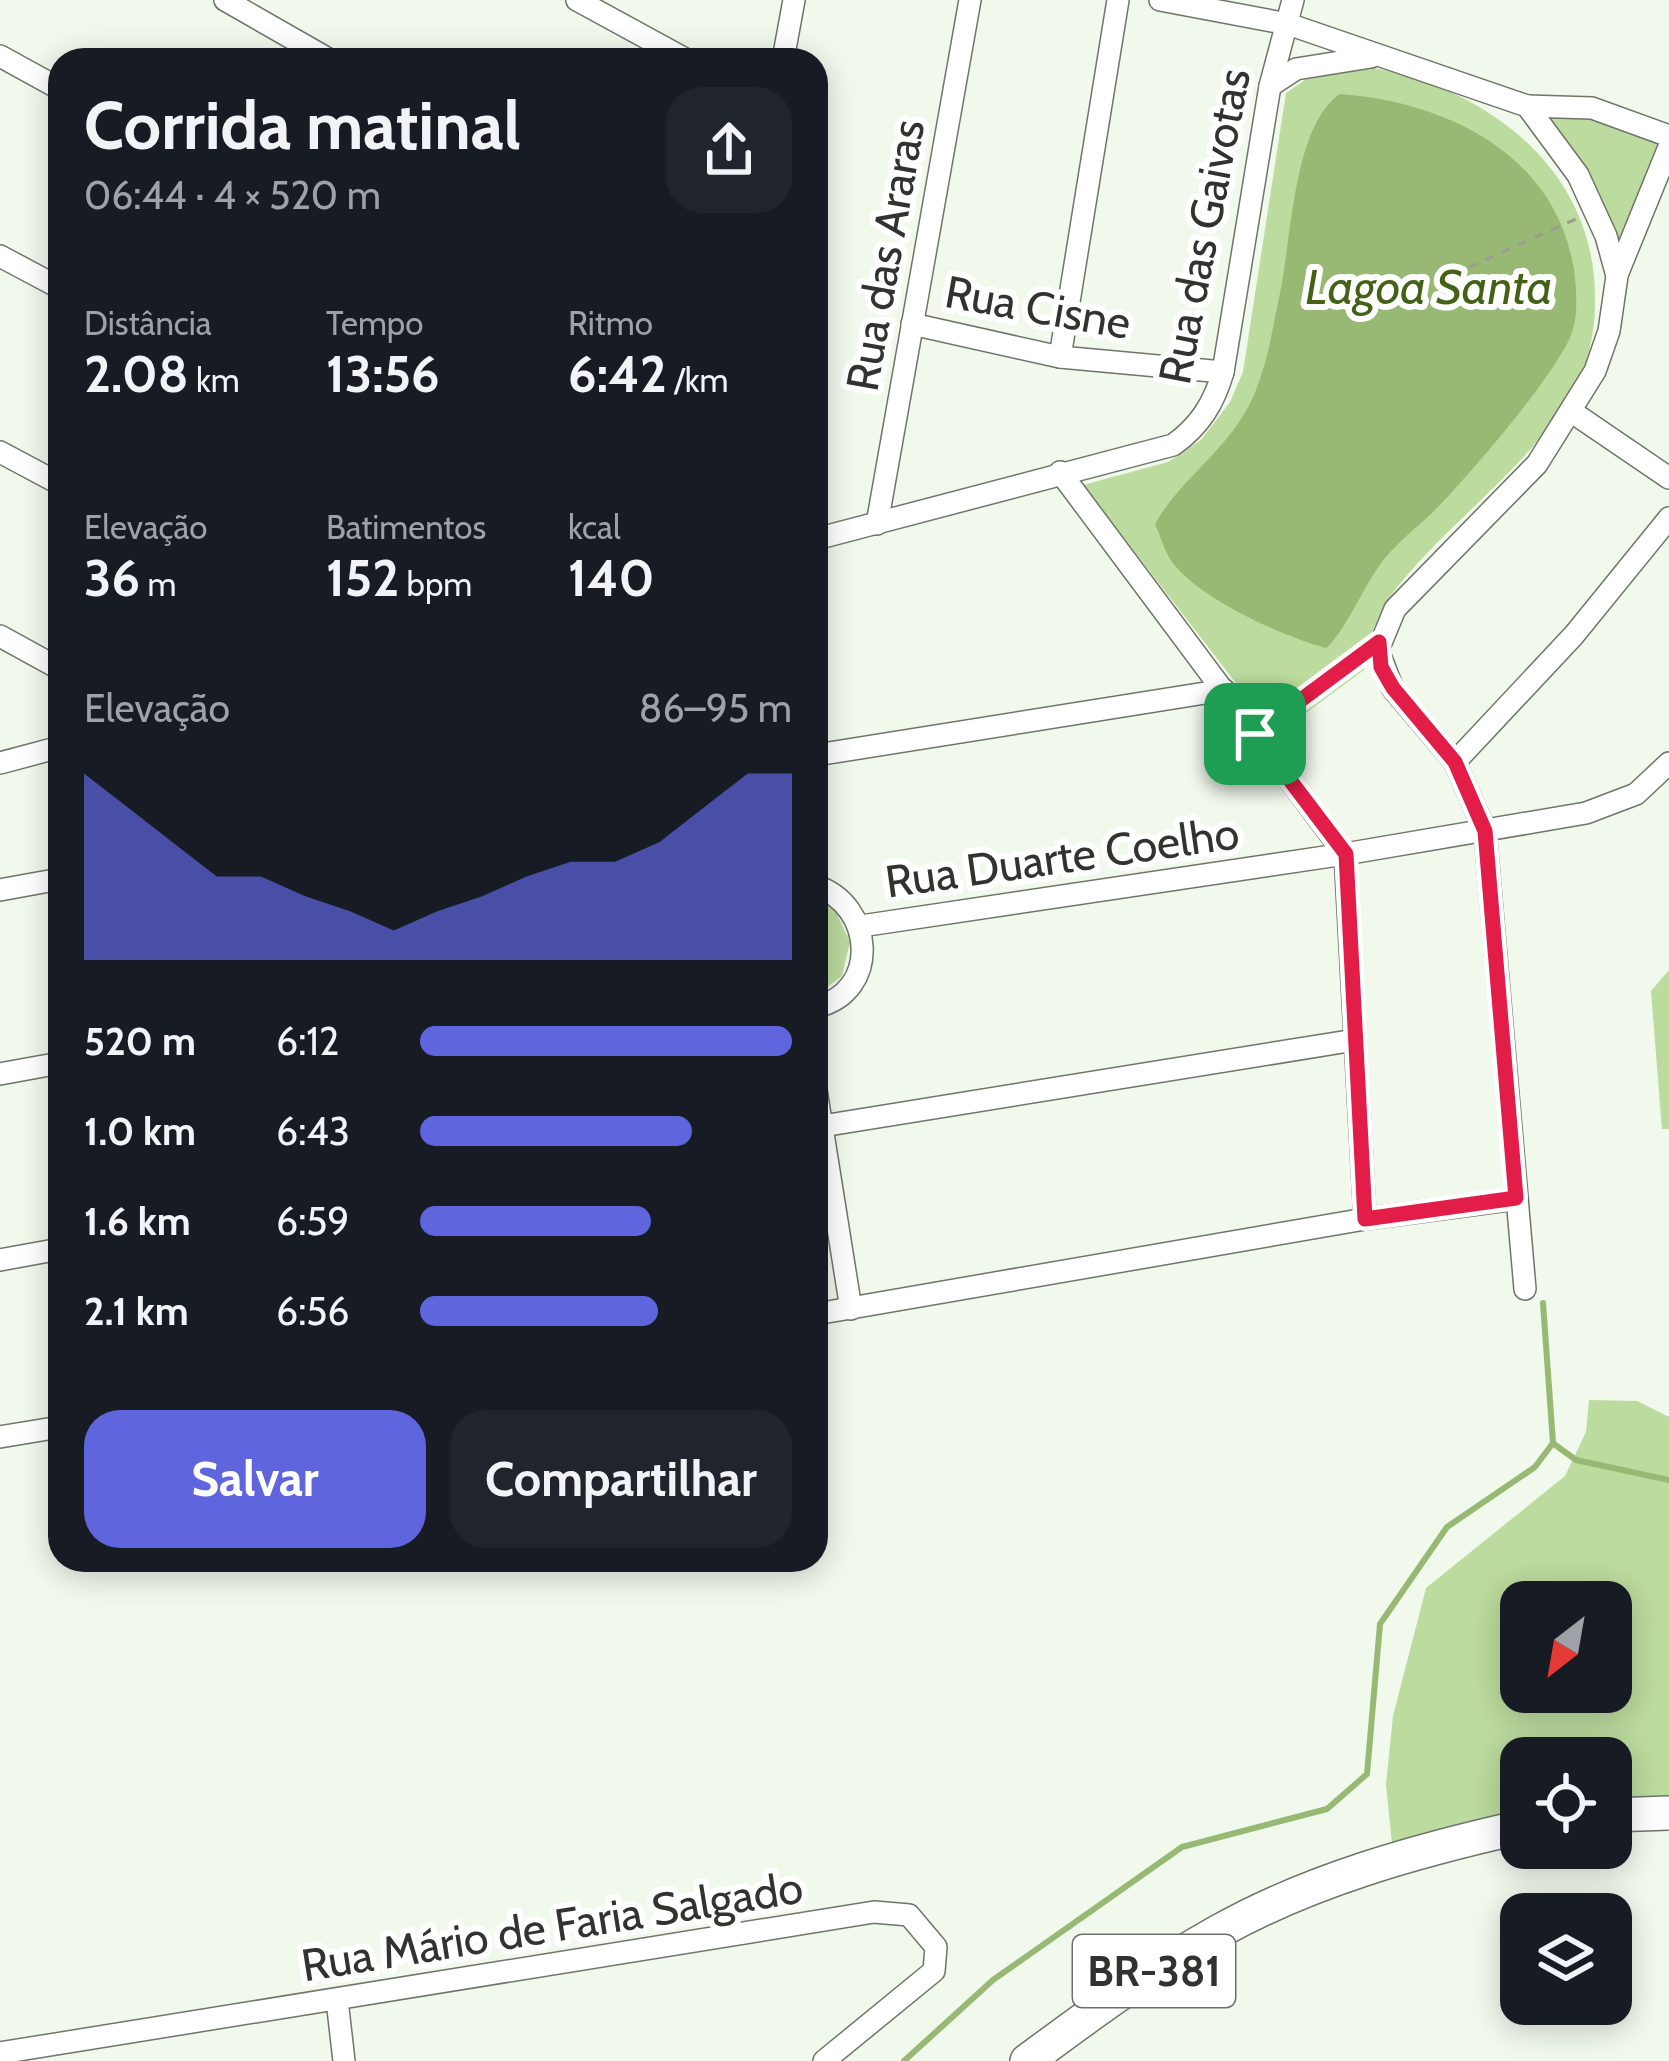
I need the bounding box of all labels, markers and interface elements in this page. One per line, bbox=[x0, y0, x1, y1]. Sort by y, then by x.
street label: Rua das Gaivotas bbox=[1147, 64, 1261, 388]
text: Corrida matinal bbox=[84, 85, 521, 166]
button: share bbox=[666, 87, 792, 213]
street label: Rua das Araras bbox=[835, 115, 935, 395]
text: 06:44 · 4 × 520 m bbox=[84, 171, 381, 219]
water label: Lagoa Santa bbox=[1305, 258, 1553, 316]
street label: Rua Cisne bbox=[941, 264, 1135, 350]
text: Distância bbox=[84, 303, 212, 343]
text: Tempo bbox=[326, 303, 423, 343]
text: Ritmo bbox=[568, 303, 653, 343]
text: 2.08 bbox=[84, 343, 189, 405]
text: 13:56 bbox=[326, 343, 440, 405]
text: 6:42 bbox=[568, 343, 667, 405]
text: km bbox=[189, 360, 240, 400]
text: /km bbox=[667, 360, 728, 400]
text: Elevação bbox=[84, 507, 208, 547]
text: Batimentos bbox=[326, 507, 486, 547]
text: kcal bbox=[568, 507, 621, 547]
text: 36 bbox=[84, 547, 140, 609]
text: 152 bbox=[326, 547, 399, 609]
text: 140 bbox=[568, 547, 655, 609]
text: m bbox=[140, 564, 177, 604]
text: bpm bbox=[399, 564, 472, 604]
pin bbox=[1204, 683, 1306, 785]
text: Elevação bbox=[84, 684, 230, 732]
text: 86–95 m bbox=[639, 684, 792, 732]
icon: arrive bbox=[1222, 701, 1288, 767]
street label: Rua Duarte Coelho bbox=[882, 805, 1242, 909]
text: 520 m bbox=[84, 1017, 196, 1065]
text: 6:12 bbox=[276, 1017, 339, 1065]
text: 1.0 km bbox=[84, 1107, 196, 1155]
text: 6:43 bbox=[276, 1107, 350, 1155]
text: 1.6 km bbox=[84, 1197, 191, 1245]
text: 6:59 bbox=[276, 1197, 350, 1245]
text: 2.1 km bbox=[84, 1287, 189, 1335]
text: 6:56 bbox=[276, 1287, 350, 1335]
button: Salvar bbox=[84, 1410, 426, 1548]
button: Compartilhar bbox=[450, 1410, 792, 1548]
north arrow bbox=[1500, 1581, 1632, 1713]
map controls bbox=[1500, 1581, 1632, 2025]
button: locate bbox=[1500, 1737, 1632, 1869]
street label: Rua Mário de Faria Salgado bbox=[297, 1860, 807, 1992]
button: layers bbox=[1500, 1893, 1632, 2025]
road number: BR-381 bbox=[1073, 1935, 1235, 2007]

